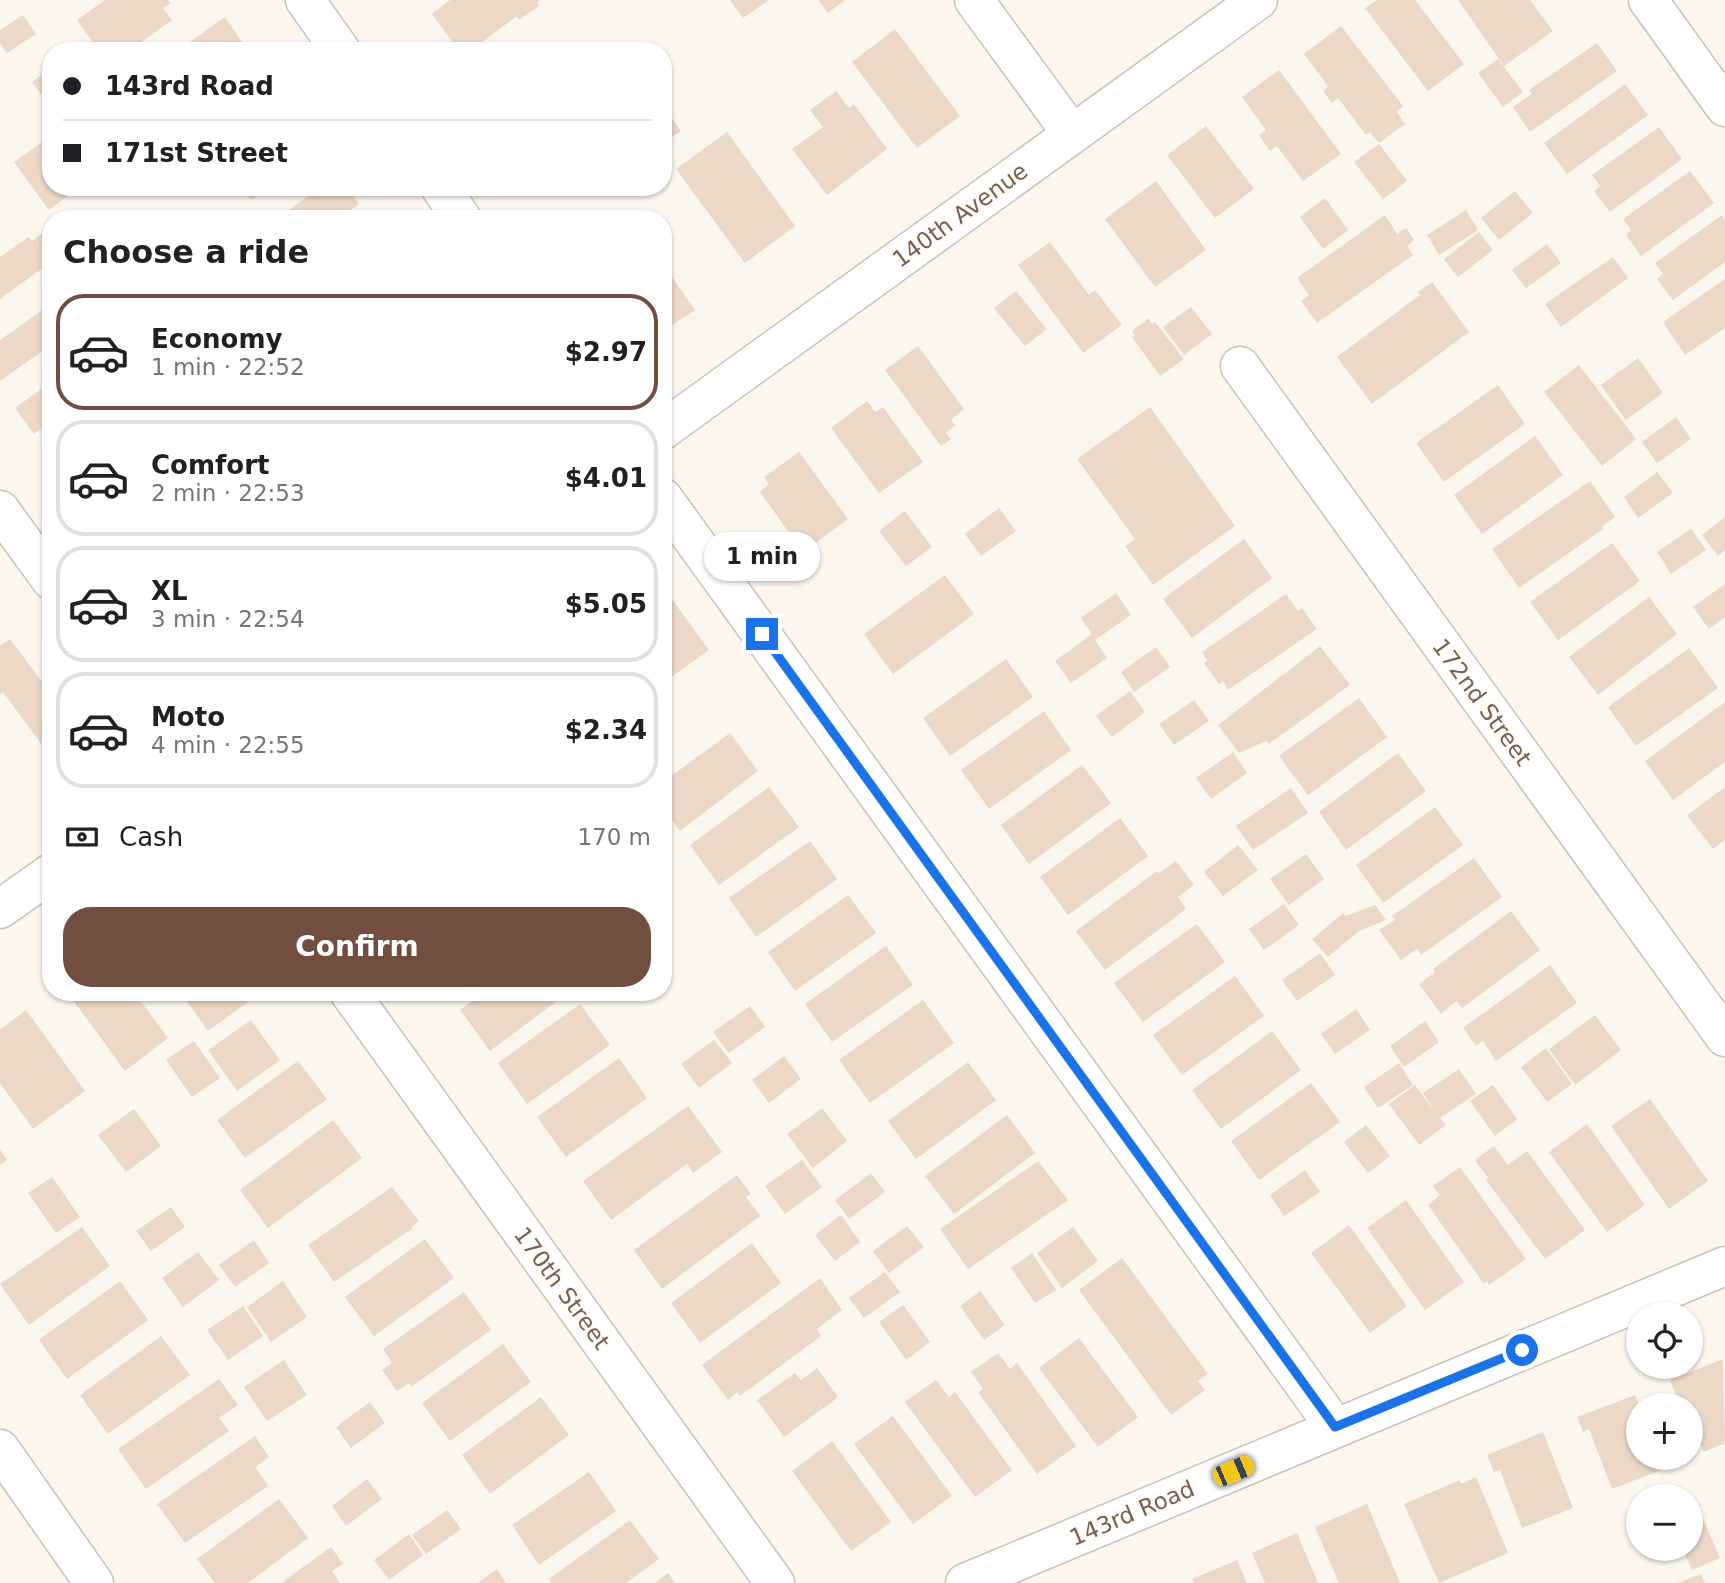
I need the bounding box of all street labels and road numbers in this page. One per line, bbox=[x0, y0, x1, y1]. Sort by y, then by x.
street label: 140th Avenue bbox=[888, 157, 1032, 273]
street label: 172nd Street bbox=[1427, 634, 1537, 770]
street label: 170th Street bbox=[509, 1222, 615, 1354]
street label: 143rd Road bbox=[1066, 1475, 1198, 1551]

